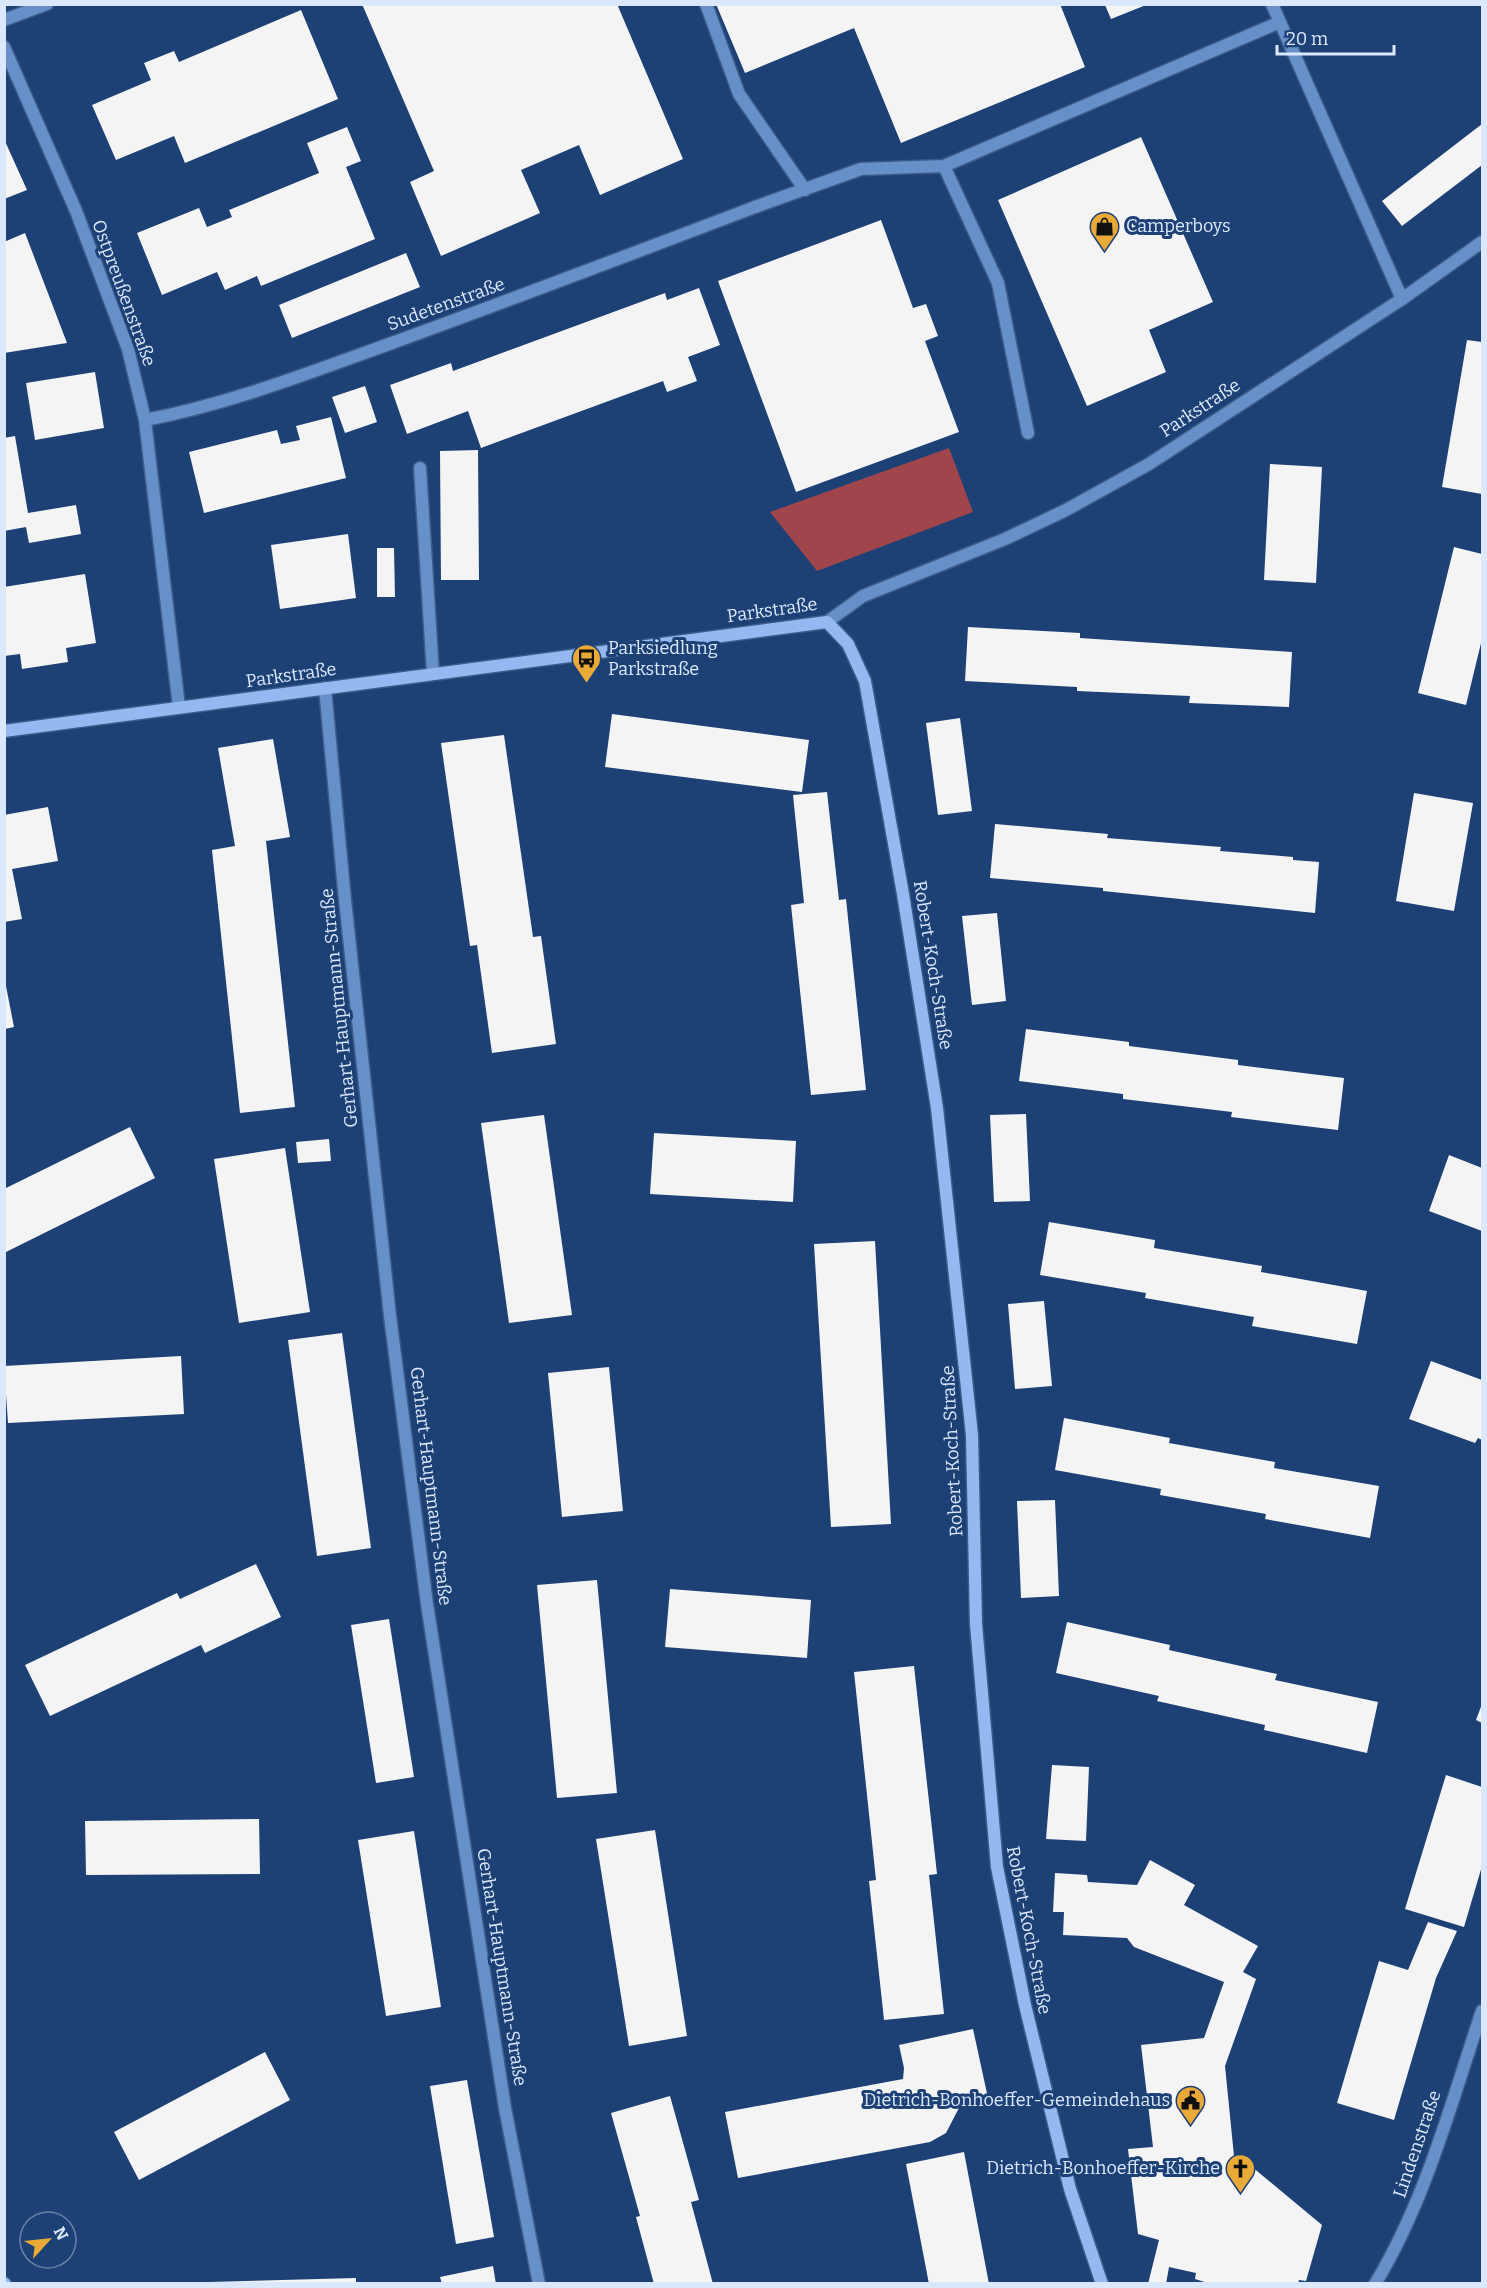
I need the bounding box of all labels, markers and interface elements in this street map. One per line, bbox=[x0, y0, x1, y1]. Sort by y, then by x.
scale bar bbox=[1277, 18, 1394, 56]
text: 20 m bbox=[1286, 28, 1328, 50]
shop icon: Camperboys bbox=[1089, 210, 1121, 252]
place label: Camperboys bbox=[1126, 215, 1231, 237]
street label: Ostpreußenstraße bbox=[87, 217, 161, 369]
street label: Sudetenstraße bbox=[384, 273, 508, 335]
street label: Parkstraße bbox=[1156, 374, 1244, 442]
street label: Parkstraße bbox=[725, 593, 819, 627]
place label: Parksiedlung Parkstraße bbox=[608, 637, 718, 680]
bus stop icon: Parksiedlung Parkstraße bbox=[571, 642, 603, 684]
street label: Parkstraße bbox=[244, 658, 338, 692]
street label: Robert-Koch-Straße bbox=[909, 879, 957, 1051]
street label: Gerhart-Hauptmann-Straße bbox=[315, 887, 363, 1129]
street label: Gerhart-Hauptmann-Straße bbox=[405, 1365, 457, 1607]
street label: Robert-Koch-Straße bbox=[937, 1365, 967, 1537]
street label: Robert-Koch-Straße bbox=[1002, 1844, 1056, 2016]
street label: Gerhart-Hauptmann-Straße bbox=[472, 1847, 532, 2087]
public building icon: Dietrich-Bonhoeffer-Gemeindehaus bbox=[1175, 2084, 1207, 2126]
street label: Lindenstraße bbox=[1388, 2087, 1446, 2201]
place label: Dietrich-Bonhoeffer-Gemeindehaus bbox=[863, 2089, 1170, 2111]
church icon: Dietrich-Bonhoeffer-Kirche bbox=[1225, 2152, 1257, 2194]
place label: Dietrich-Bonhoeffer-Kirche bbox=[986, 2157, 1220, 2179]
north arrow bbox=[18, 2210, 78, 2270]
text: N bbox=[50, 2224, 72, 2243]

